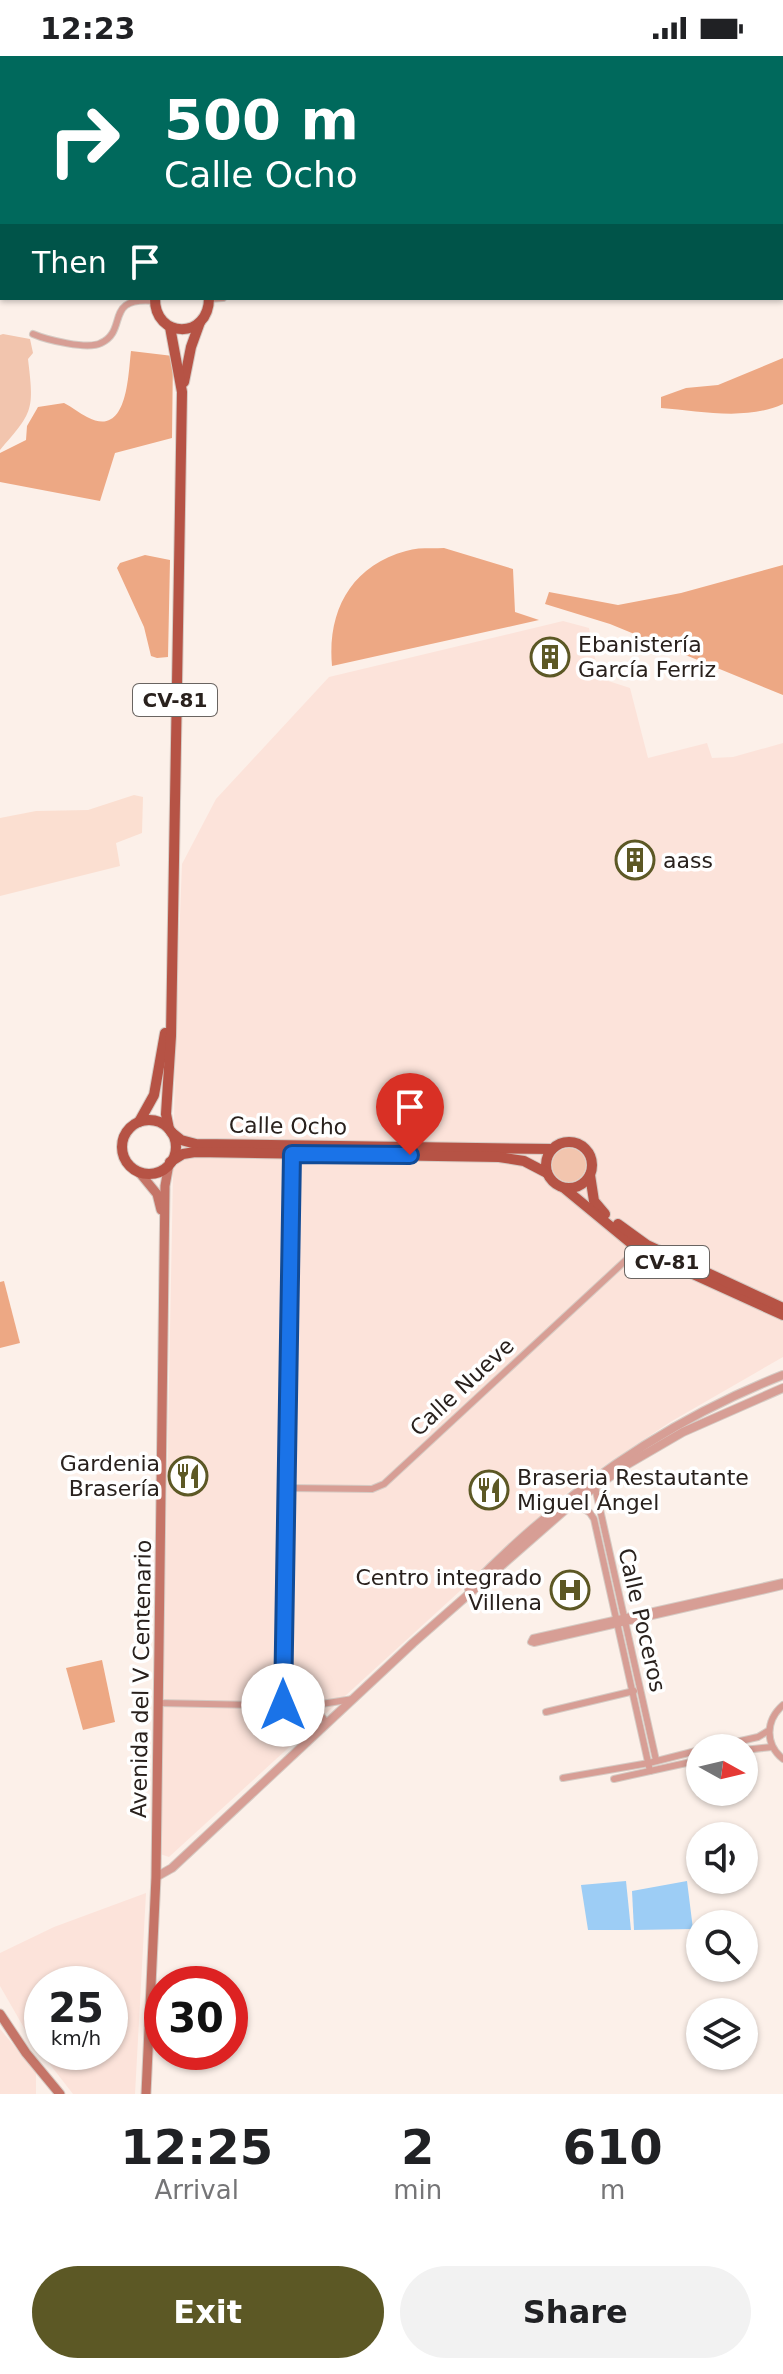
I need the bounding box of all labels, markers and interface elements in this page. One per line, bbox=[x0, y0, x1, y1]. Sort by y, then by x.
text: 12:23 bbox=[40, 11, 136, 46]
text: 500 m bbox=[164, 87, 359, 152]
icon: right bbox=[32, 88, 136, 192]
text: Calle Ocho bbox=[164, 154, 358, 195]
icon: arrive bbox=[123, 240, 167, 284]
text: Then bbox=[32, 245, 107, 280]
place label: Ebanistería García Ferriz bbox=[578, 632, 716, 682]
building icon: Ebanistería García Ferriz bbox=[529, 636, 571, 678]
road number: CV-81 bbox=[133, 684, 217, 716]
building icon: aass bbox=[614, 839, 656, 881]
place label: aass bbox=[663, 848, 713, 873]
pin bbox=[376, 1073, 444, 1155]
icon: arrive bbox=[388, 1085, 432, 1129]
street label: Calle Ocho bbox=[229, 1112, 347, 1140]
road number: CV-81 bbox=[625, 1246, 709, 1278]
street label: Calle Nueve bbox=[405, 1333, 519, 1441]
place label: Gardenia Brasería bbox=[60, 1451, 160, 1501]
restaurant icon: Gardenia Brasería bbox=[167, 1455, 209, 1497]
place label: Braseria Restautante Miguel Ángel bbox=[517, 1465, 749, 1515]
restaurant icon: Braseria Restautante Miguel Ángel bbox=[468, 1469, 510, 1511]
street label: Avenida del V Centenario bbox=[126, 1540, 156, 1818]
street label: Calle Poceros bbox=[613, 1546, 671, 1694]
place label: Centro integrado Villena bbox=[355, 1565, 542, 1615]
hospital icon: Centro integrado Villena bbox=[549, 1569, 591, 1611]
position arrow bbox=[241, 1663, 325, 1747]
north arrow bbox=[686, 1734, 758, 1806]
map controls bbox=[686, 1734, 758, 2070]
button: sound bbox=[686, 1822, 758, 1894]
button: search bbox=[686, 1910, 758, 1982]
speed limit sign: 30 bbox=[144, 1966, 248, 2070]
text: 25 bbox=[48, 1985, 104, 2031]
button: layers bbox=[686, 1998, 758, 2070]
text: km/h bbox=[51, 2026, 101, 2050]
text: 12:25 bbox=[120, 2119, 273, 2175]
text: 2 bbox=[401, 2119, 434, 2175]
text: 610 bbox=[563, 2119, 663, 2175]
text: Arrival bbox=[154, 2175, 239, 2205]
text: min bbox=[393, 2175, 442, 2205]
text: m bbox=[600, 2175, 625, 2205]
button: Exit bbox=[32, 2266, 384, 2358]
button: Share bbox=[400, 2266, 751, 2358]

